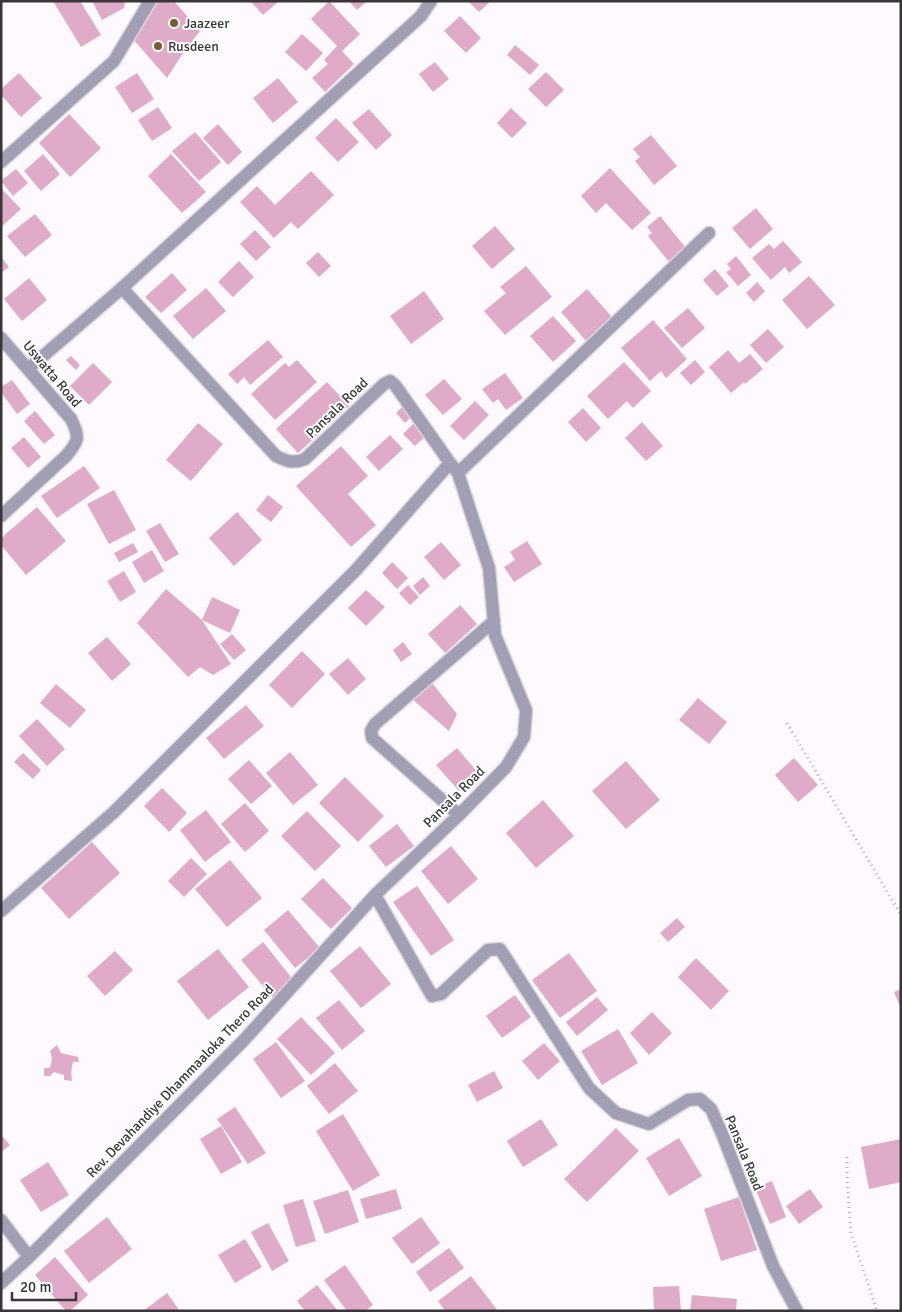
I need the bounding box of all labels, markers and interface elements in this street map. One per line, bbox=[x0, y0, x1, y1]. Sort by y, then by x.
place label: Jaazeer bbox=[184, 15, 230, 32]
marker: Jaazeer bbox=[168, 17, 180, 29]
place label: Rusdeen bbox=[168, 38, 219, 55]
marker: Rusdeen bbox=[152, 40, 164, 52]
street label: Uswatta Road bbox=[19, 337, 85, 411]
street label: Pansala Road bbox=[302, 374, 372, 442]
street label: Pansala Road bbox=[420, 763, 488, 831]
street label: Rev. Devahandiye Dhammaaloka Thero Road bbox=[83, 981, 277, 1181]
street label: Pansala Road bbox=[721, 1113, 767, 1193]
scale bar bbox=[12, 1270, 76, 1302]
text: 20 m bbox=[20, 1278, 51, 1296]

